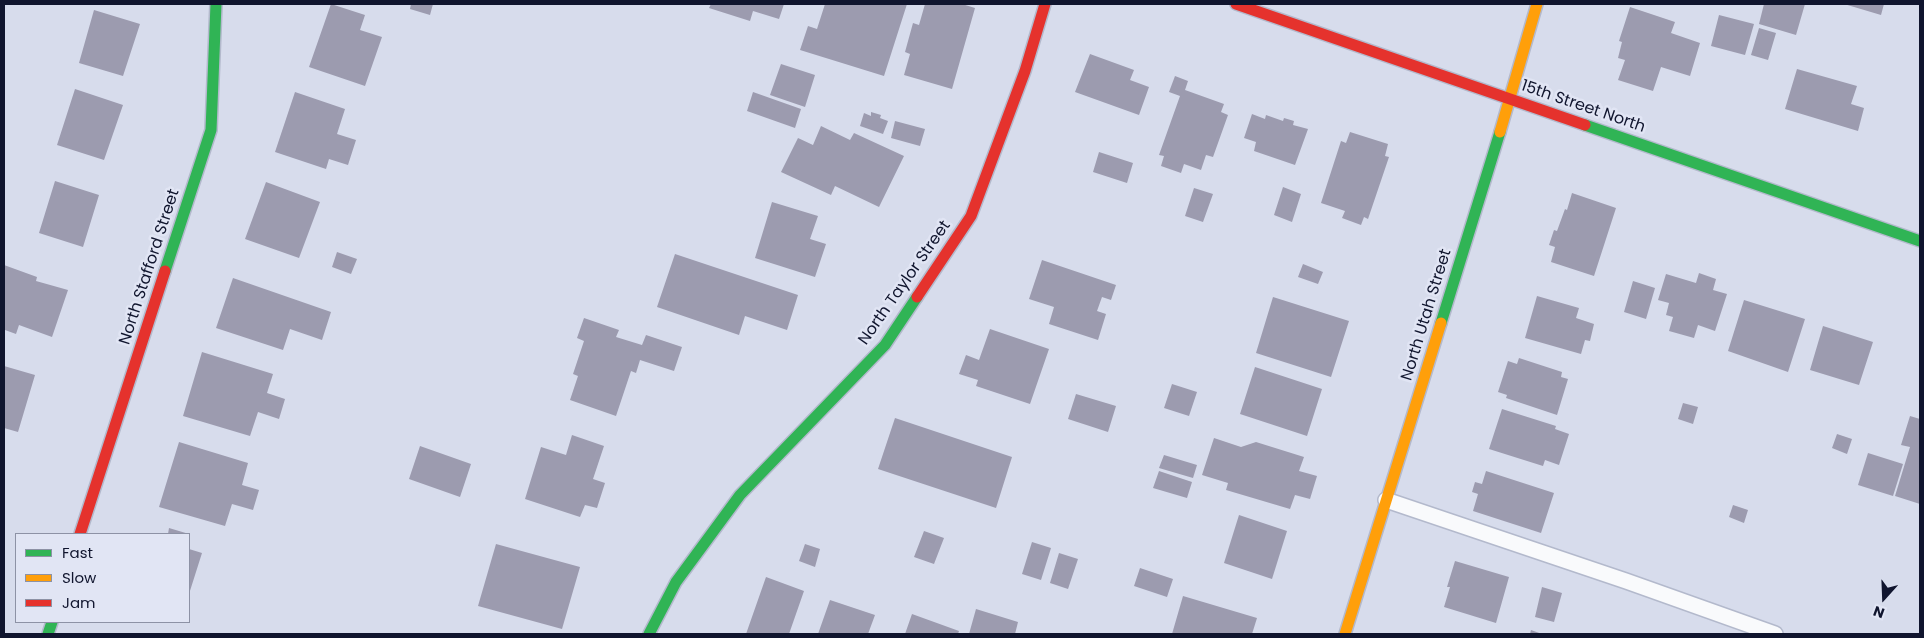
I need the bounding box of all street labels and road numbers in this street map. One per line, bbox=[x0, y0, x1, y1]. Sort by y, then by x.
street label: 15th Street North bbox=[1518, 77, 1648, 137]
street label: North Stafford Street bbox=[116, 187, 184, 347]
street label: North Taylor Street bbox=[855, 217, 955, 349]
street label: North Utah Street bbox=[1398, 247, 1456, 383]

